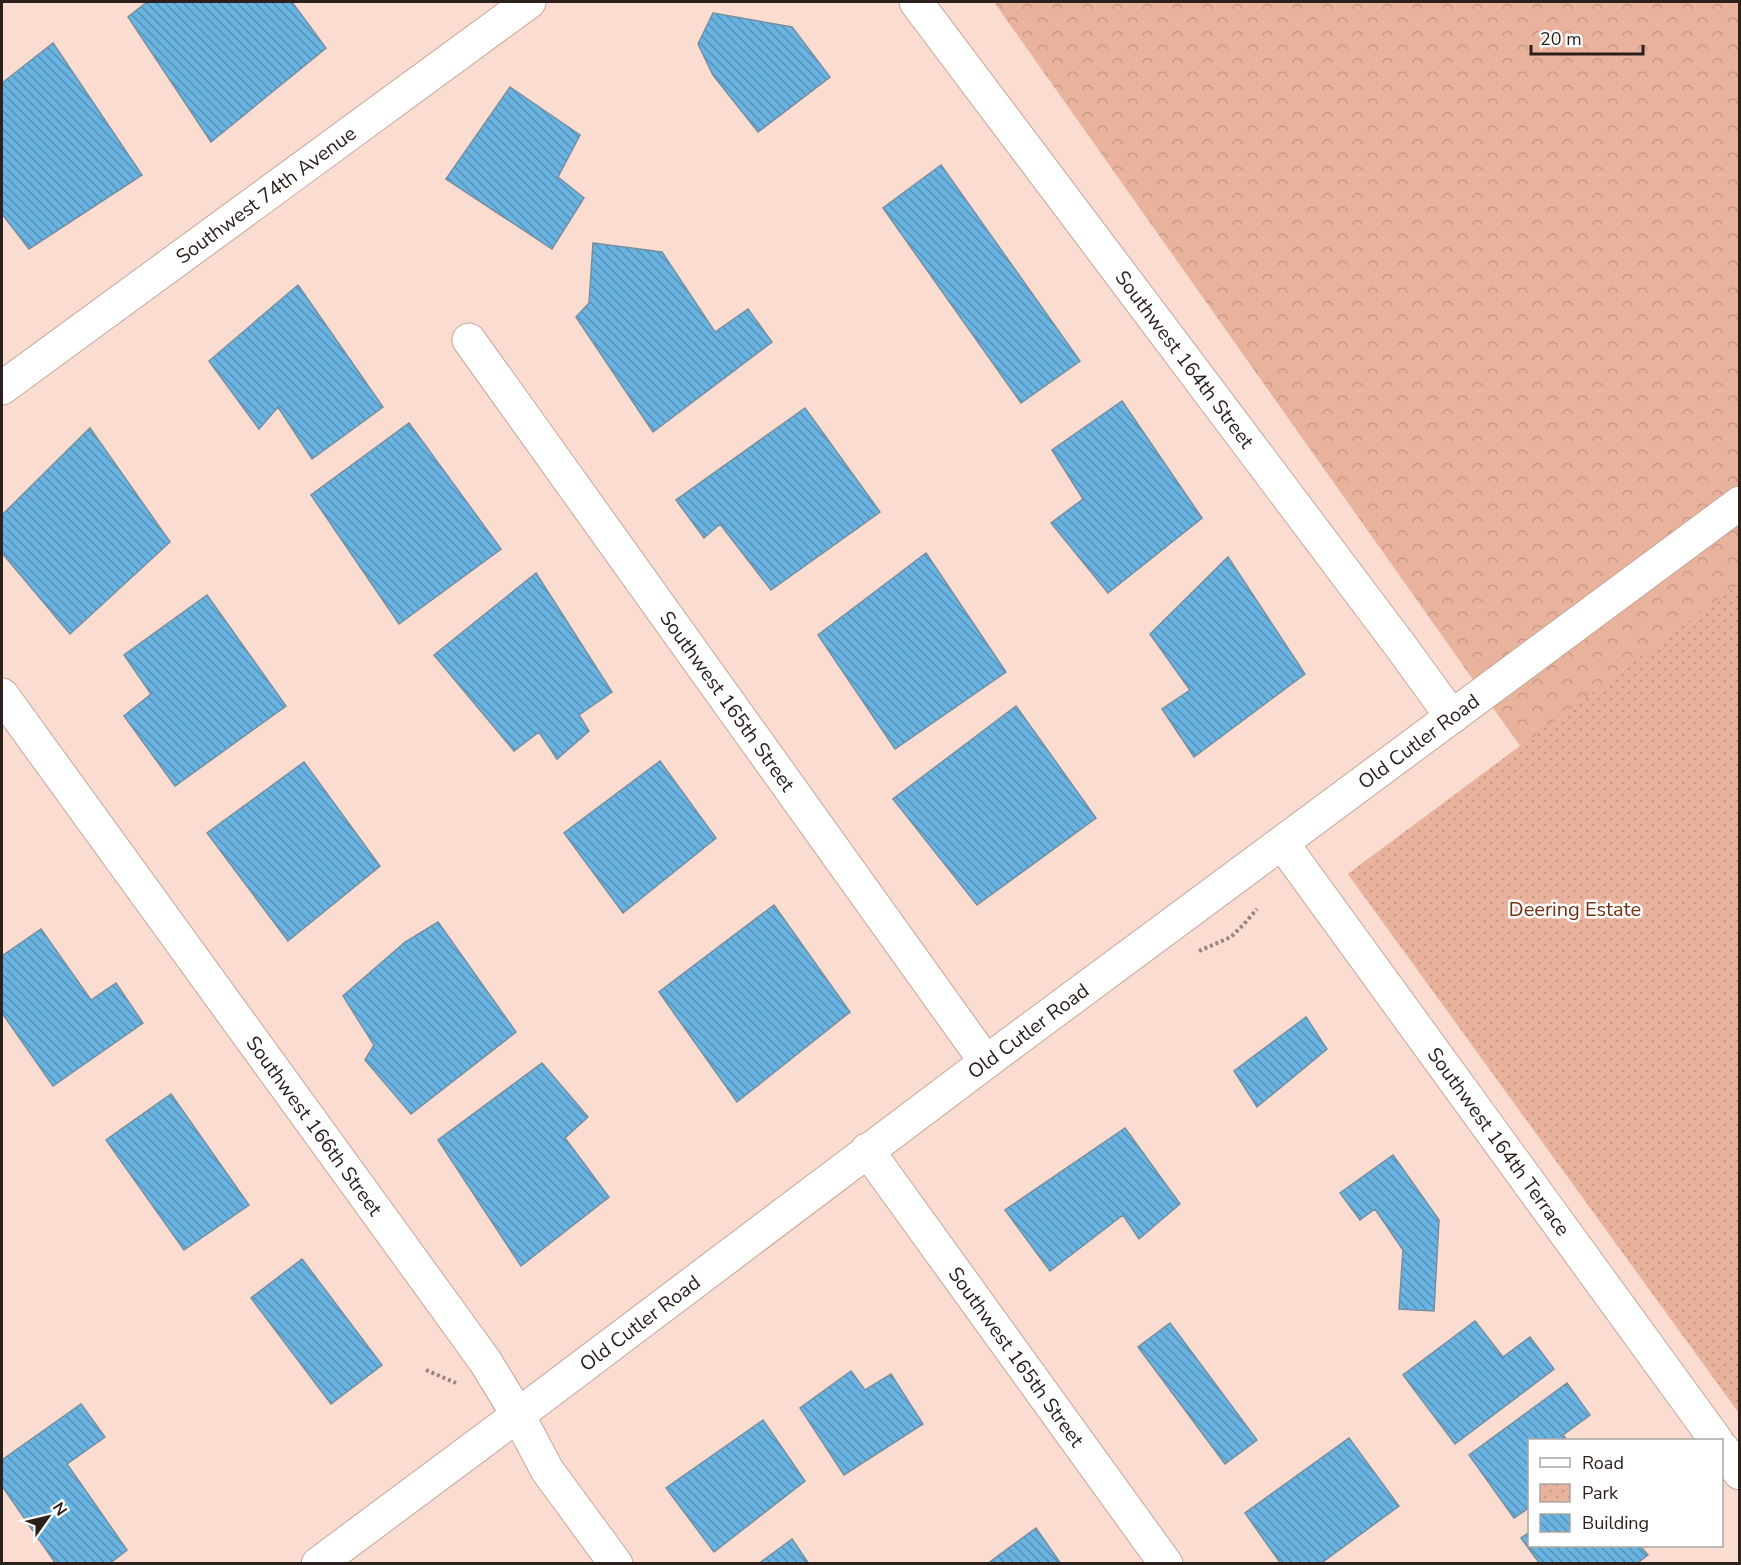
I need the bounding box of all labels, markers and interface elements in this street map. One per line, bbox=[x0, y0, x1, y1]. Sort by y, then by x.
scale bar bbox=[1531, 18, 1644, 56]
text: 20 m bbox=[1540, 27, 1582, 51]
street label: Southwest 74th Avenue bbox=[170, 120, 362, 270]
street label: Southwest 164th Street bbox=[1109, 265, 1261, 455]
street label: Southwest 165th Street bbox=[653, 606, 802, 798]
street label: Old Cutler Road bbox=[1353, 688, 1485, 796]
park label: Deering Estate bbox=[1509, 896, 1641, 923]
street label: Old Cutler Road bbox=[962, 977, 1095, 1085]
street label: Southwest 166th Street bbox=[240, 1031, 389, 1222]
street label: Southwest 164th Terrace bbox=[1421, 1042, 1576, 1242]
street label: Southwest 165th Street bbox=[942, 1262, 1091, 1453]
street label: Old Cutler Road bbox=[574, 1269, 706, 1378]
legend bbox=[1528, 1439, 1723, 1547]
text: Road bbox=[1582, 1451, 1624, 1475]
text: Park bbox=[1582, 1481, 1619, 1505]
north arrow bbox=[18, 1487, 78, 1547]
text: N bbox=[47, 1498, 72, 1520]
text: Building bbox=[1582, 1511, 1649, 1535]

